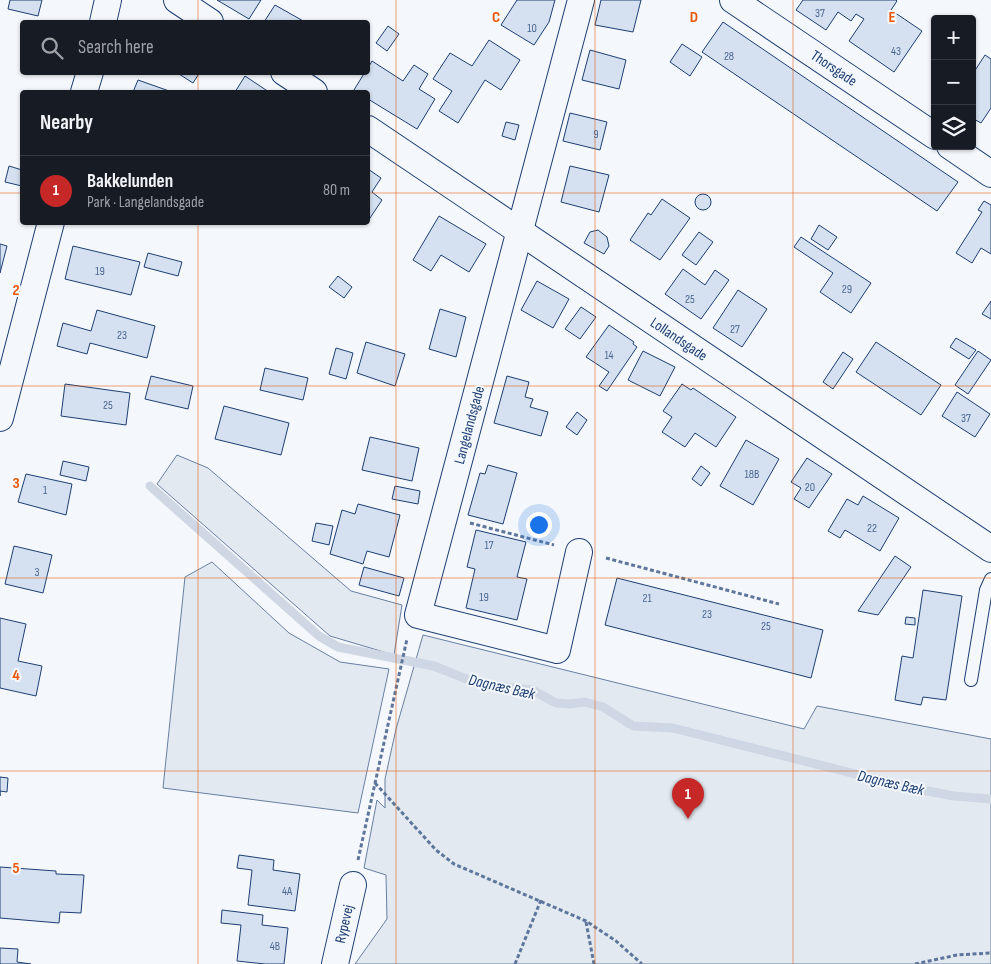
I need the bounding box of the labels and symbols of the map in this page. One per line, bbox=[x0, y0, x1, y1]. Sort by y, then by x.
house number: 37 bbox=[815, 6, 825, 21]
text: C bbox=[492, 8, 500, 27]
text: D bbox=[690, 8, 698, 27]
text: E bbox=[889, 8, 896, 27]
house number: 10 bbox=[527, 21, 537, 36]
house number: 43 bbox=[891, 44, 901, 59]
street label: Thorsgade bbox=[807, 46, 861, 91]
house number: 28 bbox=[724, 49, 734, 64]
house number: 9 bbox=[593, 127, 599, 142]
house number: 19 bbox=[95, 264, 105, 279]
text: 2 bbox=[12, 281, 20, 300]
house number: 29 bbox=[842, 282, 852, 297]
house number: 25 bbox=[685, 292, 695, 307]
street label: Lollandsgade bbox=[647, 313, 711, 365]
house number: 27 bbox=[730, 322, 740, 337]
house number: 23 bbox=[117, 328, 127, 343]
house number: 14 bbox=[604, 348, 614, 363]
street label: Langelandsgade bbox=[450, 384, 489, 466]
house number: 25 bbox=[103, 398, 113, 413]
house number: 37 bbox=[961, 411, 971, 426]
house number: 18B bbox=[745, 467, 759, 482]
text: 3 bbox=[12, 474, 20, 493]
house number: 20 bbox=[805, 480, 815, 495]
house number: 1 bbox=[43, 483, 48, 498]
your location bbox=[526, 512, 552, 538]
house number: 22 bbox=[867, 521, 877, 536]
house number: 17 bbox=[485, 538, 494, 553]
house number: 3 bbox=[34, 565, 40, 580]
house number: 19 bbox=[479, 590, 489, 605]
house number: 21 bbox=[642, 591, 652, 606]
house number: 23 bbox=[702, 607, 712, 622]
house number: 25 bbox=[761, 619, 771, 634]
text: 4 bbox=[12, 666, 20, 685]
water label: Dagnæs Bæk bbox=[467, 671, 538, 705]
water label: Dagnæs Bæk bbox=[856, 767, 927, 801]
pin: 1 bbox=[672, 778, 704, 819]
text: 5 bbox=[12, 859, 20, 878]
house number: 4A bbox=[282, 884, 293, 899]
street label: Rypevej bbox=[331, 903, 358, 945]
house number: 4B bbox=[270, 939, 280, 954]

